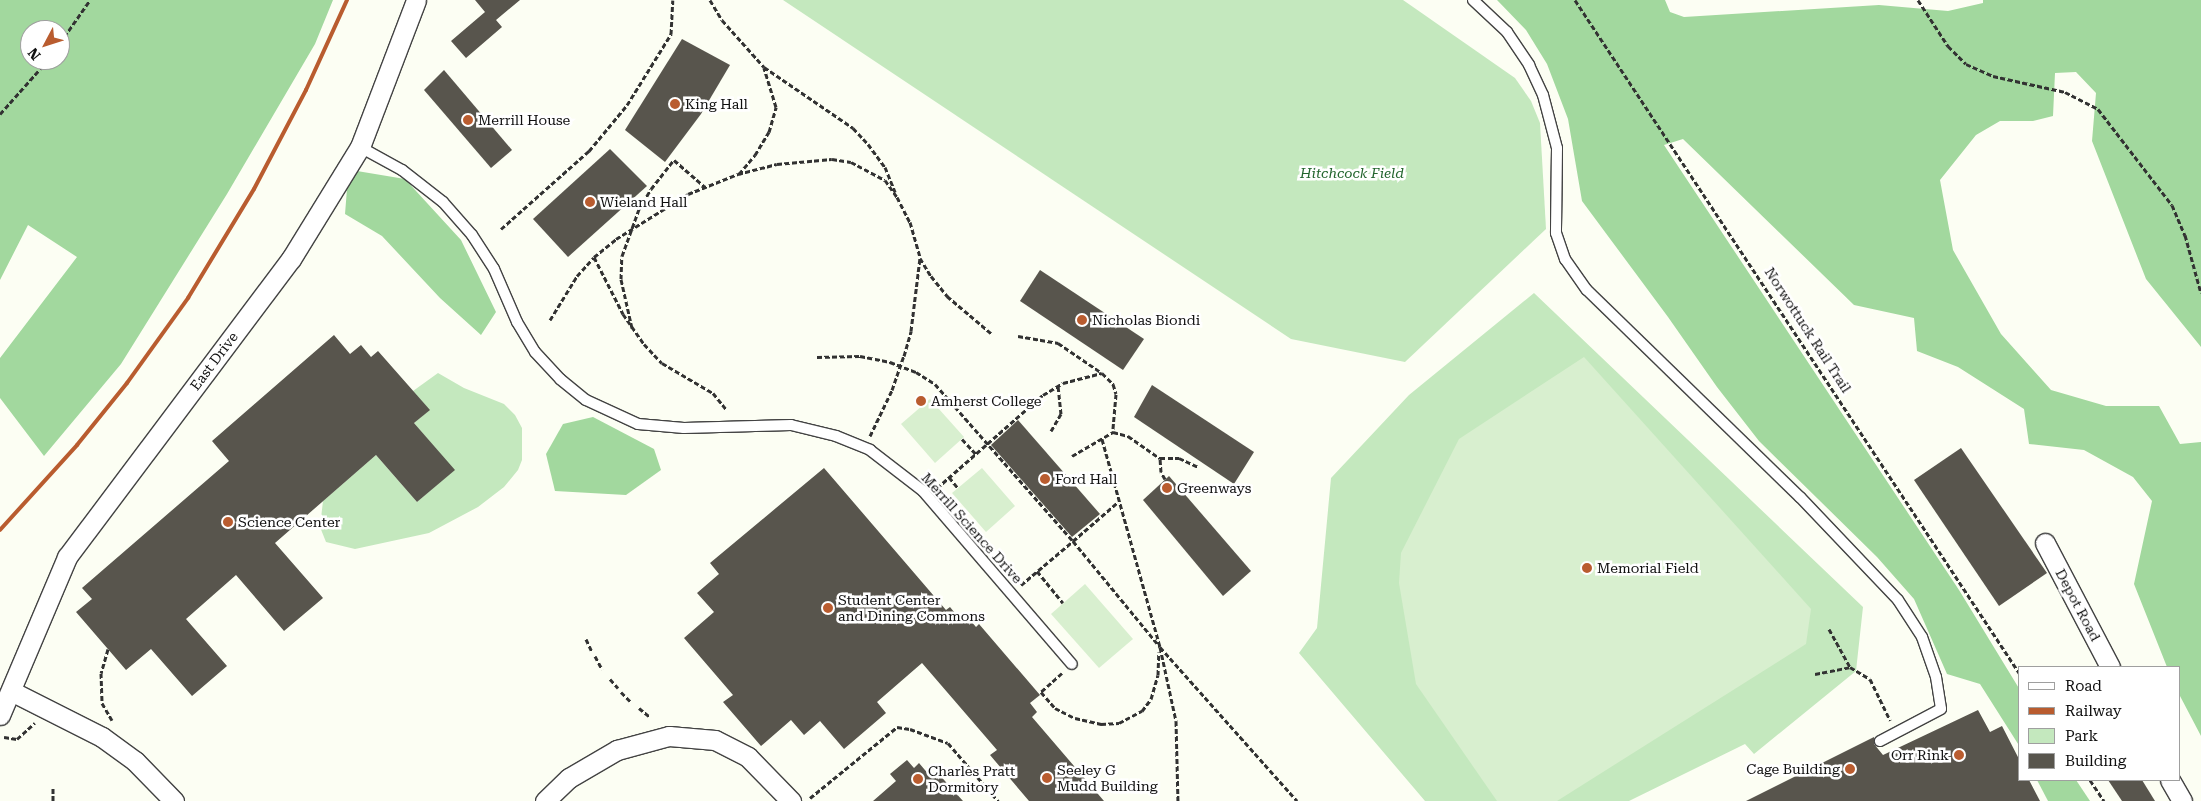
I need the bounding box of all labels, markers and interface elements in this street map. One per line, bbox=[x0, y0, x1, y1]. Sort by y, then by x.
north arrow bbox=[20, 20, 70, 70]
text: N bbox=[25, 45, 44, 63]
place label: King Hall bbox=[685, 96, 748, 112]
marker: King Hall bbox=[669, 98, 681, 110]
place label: Merrill House bbox=[478, 112, 570, 128]
marker: Merrill House bbox=[462, 114, 474, 126]
park label: Hitchcock Field bbox=[1300, 165, 1404, 181]
place label: Wieland Hall bbox=[600, 194, 687, 210]
marker: Wieland Hall bbox=[584, 196, 596, 208]
street label: Norwottuck Rail Trail bbox=[1761, 264, 1855, 396]
place label: Nicholas Biondi bbox=[1092, 312, 1200, 328]
marker: Nicholas Biondi bbox=[1076, 314, 1088, 326]
street label: East Drive bbox=[187, 329, 241, 393]
place label: Amherst College bbox=[931, 393, 1042, 409]
marker: Amherst College bbox=[915, 395, 927, 407]
street label: Merrill Science Drive bbox=[918, 469, 1026, 587]
place label: Ford Hall bbox=[1055, 471, 1117, 487]
marker: Ford Hall bbox=[1039, 473, 1051, 485]
place label: Greenways bbox=[1177, 480, 1251, 496]
marker: Greenways bbox=[1161, 482, 1173, 494]
place label: Science Center bbox=[238, 514, 340, 530]
marker: Science Center bbox=[222, 516, 234, 528]
place label: Memorial Field bbox=[1597, 560, 1699, 576]
marker: Memorial Field bbox=[1581, 562, 1593, 574]
street label: Depot Road bbox=[2052, 566, 2104, 644]
place label: Student Center and Dining Commons bbox=[838, 592, 985, 624]
marker: Student Center and Dining Commons bbox=[822, 602, 834, 614]
legend bbox=[2018, 666, 2181, 781]
text: Road bbox=[2065, 677, 2102, 695]
text: Railway bbox=[2065, 702, 2122, 720]
text: Park bbox=[2065, 727, 2098, 745]
place label: Orr Rink bbox=[1891, 747, 1949, 763]
marker: Orr Rink bbox=[1953, 749, 1965, 761]
text: Building bbox=[2065, 752, 2126, 770]
place label: Cage Building bbox=[1746, 761, 1840, 777]
place label: Seeley G Mudd Building bbox=[1057, 762, 1158, 794]
place label: Charles Pratt Dormitory bbox=[928, 763, 1015, 796]
marker: Cage Building bbox=[1844, 763, 1856, 775]
marker: Seeley G Mudd Building bbox=[1041, 772, 1053, 784]
marker: Charles Pratt Dormitory bbox=[912, 773, 924, 785]

